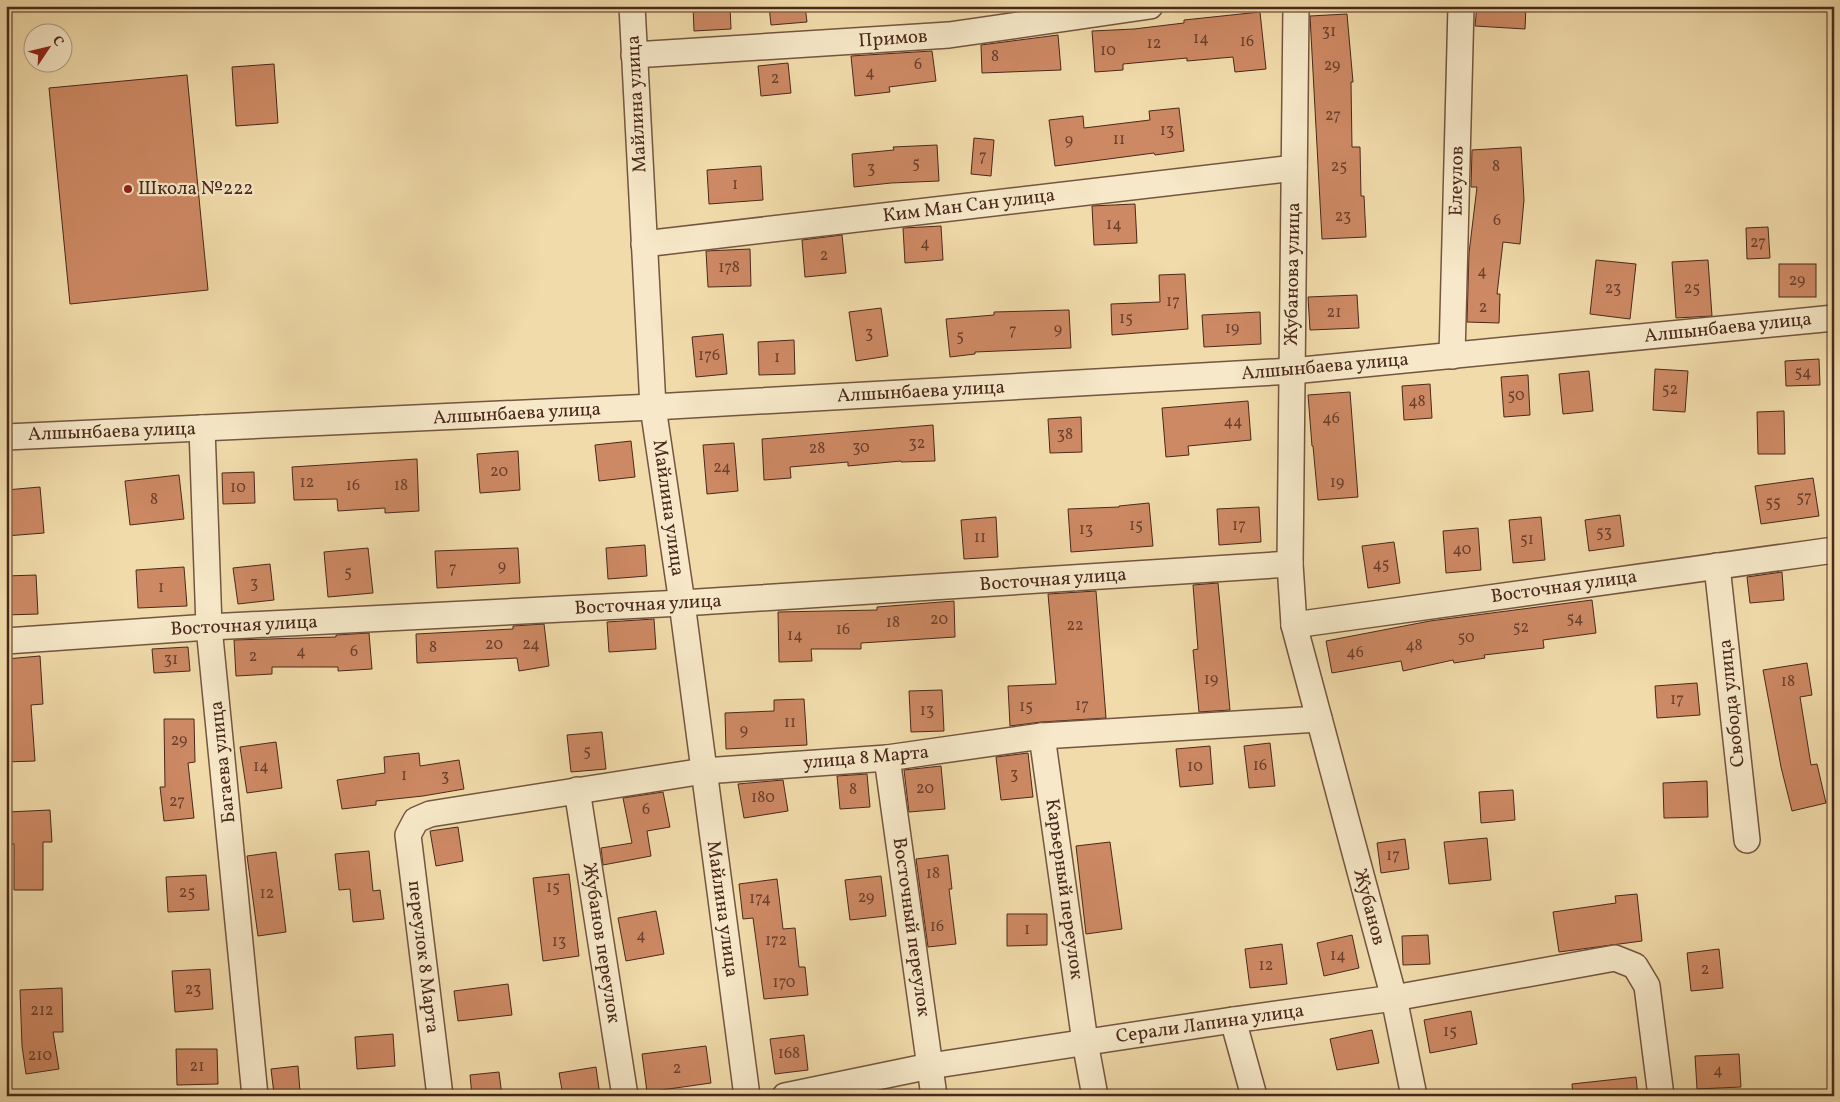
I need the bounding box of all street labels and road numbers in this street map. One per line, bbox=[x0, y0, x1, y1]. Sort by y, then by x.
street label: Примов bbox=[858, 24, 928, 54]
street label: Майлина улица bbox=[620, 35, 654, 173]
street label: Елеулов bbox=[1443, 146, 1471, 216]
street label: Ким Ман Сан улица bbox=[881, 183, 1057, 229]
street label: Жубанова улица bbox=[1279, 202, 1307, 346]
street label: Алшынбаева улица bbox=[1643, 306, 1813, 350]
street label: Алшынбаева улица bbox=[1240, 347, 1410, 387]
street label: Алшынбаева улица bbox=[836, 375, 1006, 409]
street label: Алшынбаева улица bbox=[432, 397, 602, 431]
street label: Алшынбаева улица bbox=[27, 416, 197, 448]
street label: Майлина улица bbox=[646, 438, 690, 578]
street label: Восточная улица bbox=[979, 562, 1127, 598]
street label: Восточная улица bbox=[1489, 564, 1639, 610]
street label: Восточная улица bbox=[574, 588, 722, 622]
street label: Восточная улица bbox=[170, 609, 318, 643]
street label: Свобода улица bbox=[1712, 638, 1752, 768]
street label: Багаева улица bbox=[204, 699, 242, 825]
street label: улица 8 Марта bbox=[802, 740, 930, 776]
street label: Карьерный переулок bbox=[1038, 797, 1090, 981]
street label: Восточный переулок bbox=[886, 836, 936, 1018]
street label: Майлина улица bbox=[700, 839, 744, 979]
street label: Жубанов переулок bbox=[575, 861, 627, 1025]
street label: Жубанов bbox=[1346, 866, 1392, 948]
street label: переулок 8 Марта bbox=[401, 879, 445, 1035]
street label: Серали Лапина улица bbox=[1114, 998, 1306, 1050]

